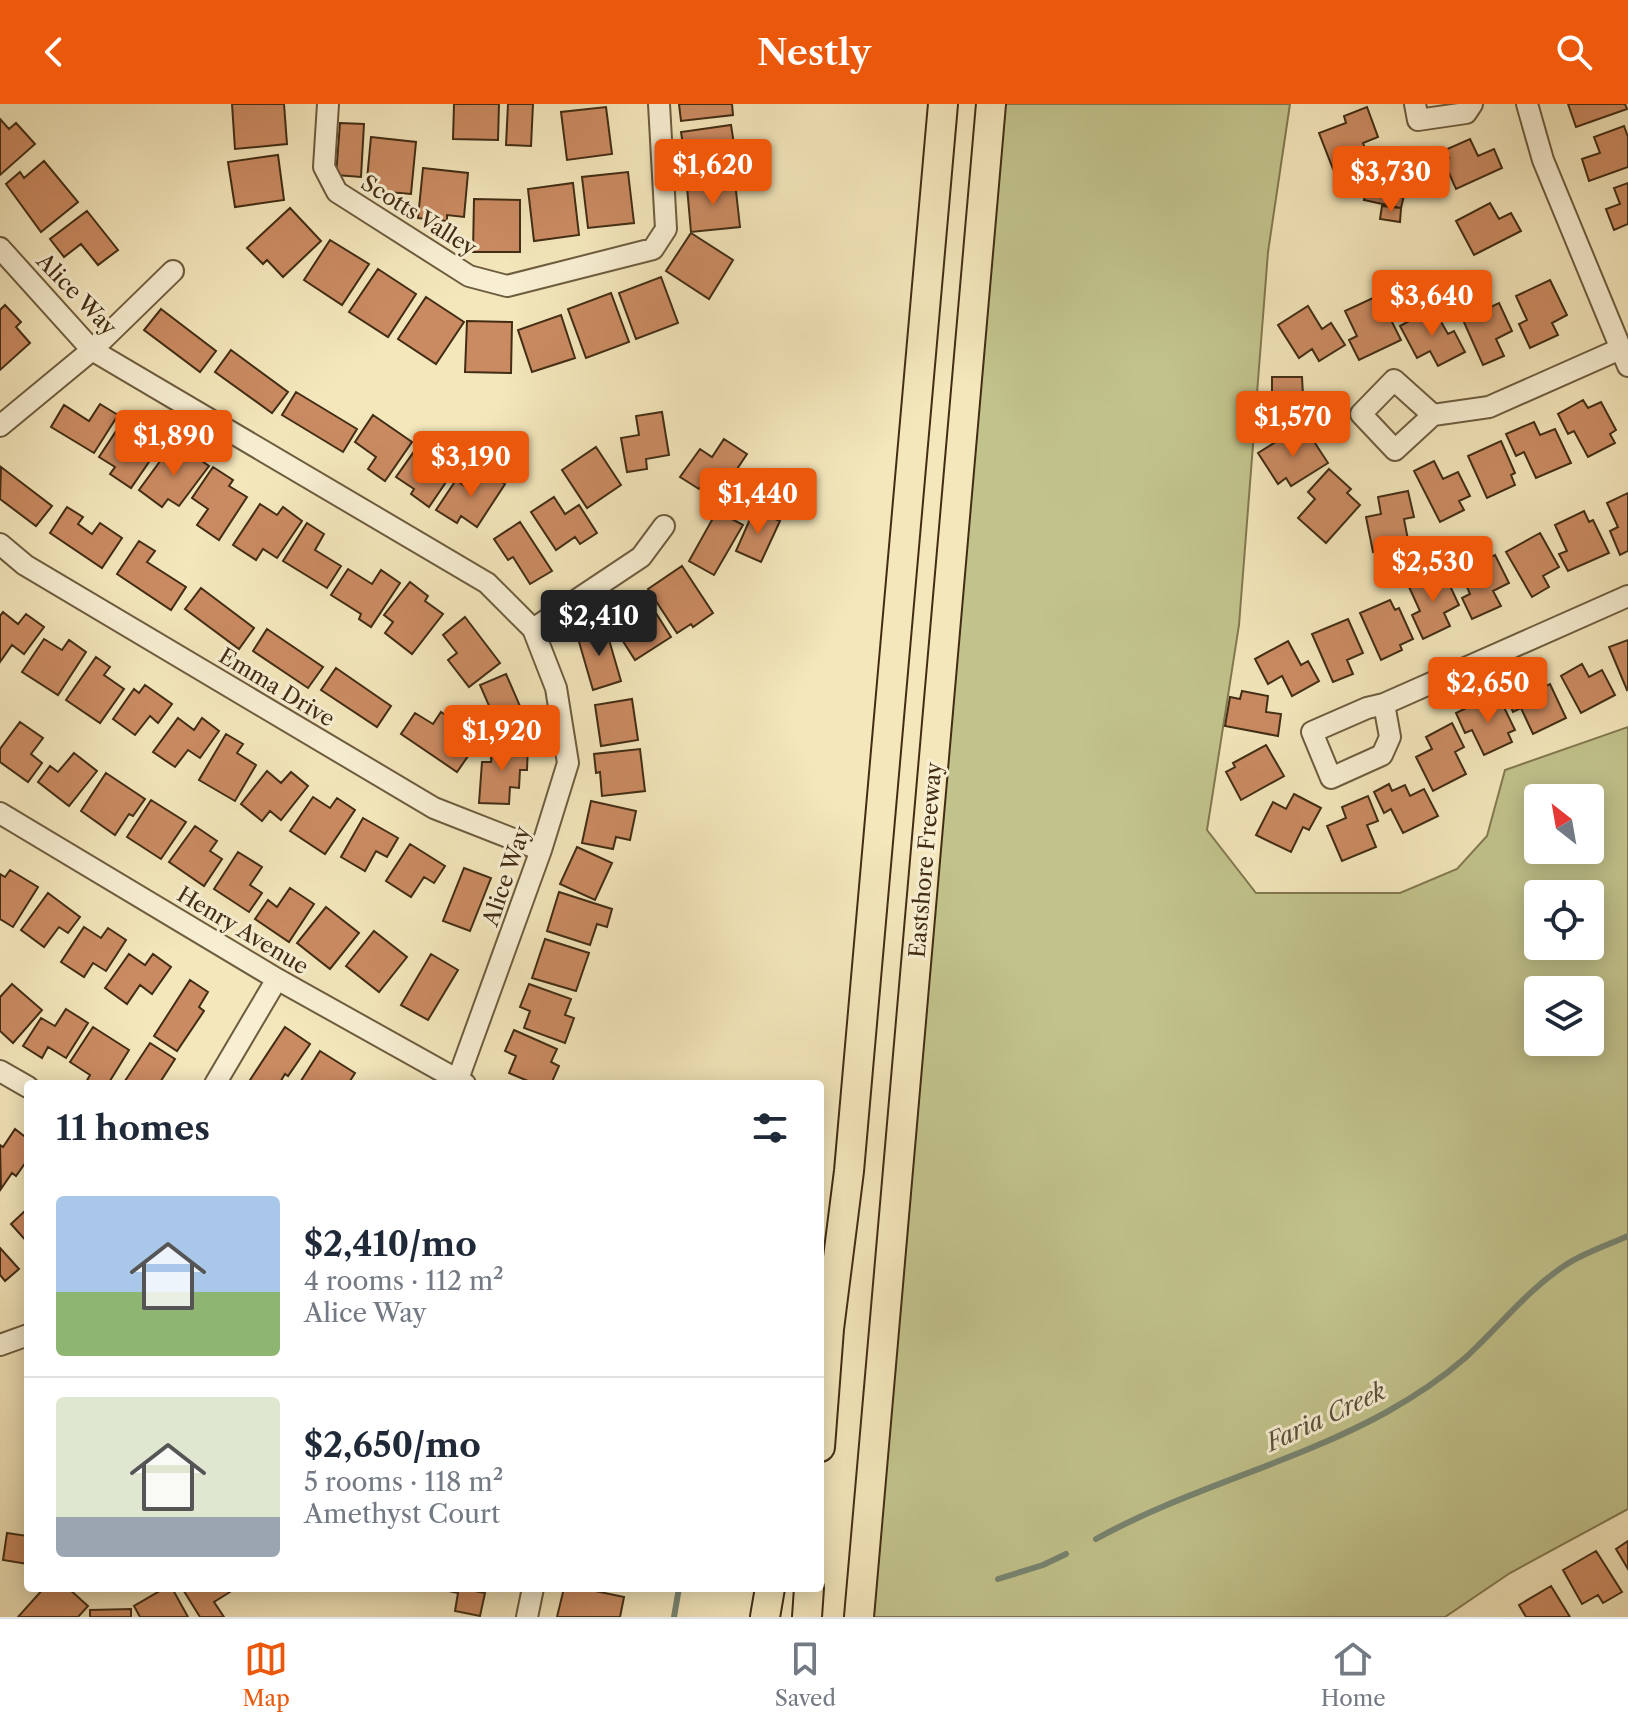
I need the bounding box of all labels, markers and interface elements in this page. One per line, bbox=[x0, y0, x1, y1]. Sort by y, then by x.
icon: back bbox=[32, 30, 76, 74]
text: Nestly bbox=[757, 30, 871, 74]
icon: search bbox=[1552, 30, 1596, 74]
pin: $1,620 bbox=[648, 139, 778, 207]
pin: $3,730 bbox=[1326, 146, 1456, 214]
text: $1,620 bbox=[673, 149, 753, 181]
text: $3,730 bbox=[1351, 156, 1431, 188]
street label: Scotts Valley bbox=[356, 169, 482, 262]
street label: Alice Way bbox=[30, 247, 123, 342]
pin: $3,640 bbox=[1367, 270, 1497, 338]
text: $3,640 bbox=[1390, 280, 1474, 312]
pin: $1,570 bbox=[1228, 391, 1358, 459]
text: $1,570 bbox=[1254, 401, 1332, 433]
pin: $1,890 bbox=[109, 410, 239, 478]
text: $1,890 bbox=[133, 420, 215, 452]
pin: $3,190 bbox=[406, 431, 536, 499]
text: $3,190 bbox=[431, 441, 511, 473]
pin: $1,440 bbox=[693, 468, 823, 536]
text: $1,440 bbox=[718, 478, 798, 510]
pin: $2,530 bbox=[1368, 536, 1498, 604]
text: $2,530 bbox=[1392, 546, 1474, 578]
pin: $2,410 bbox=[534, 590, 664, 658]
text: $2,410 bbox=[559, 600, 639, 632]
street label: Emma Drive bbox=[214, 642, 340, 733]
pin: $2,650 bbox=[1423, 657, 1553, 725]
text: $2,650 bbox=[1446, 667, 1530, 699]
pin: $1,920 bbox=[437, 705, 567, 773]
text: $1,920 bbox=[462, 715, 542, 747]
street label: Eastshore Freeway bbox=[903, 760, 948, 959]
north arrow bbox=[1524, 784, 1604, 864]
map controls bbox=[1524, 784, 1604, 1056]
street label: Alice Way bbox=[476, 822, 536, 931]
button: locate bbox=[1524, 880, 1604, 960]
street label: Henry Avenue bbox=[172, 881, 313, 980]
button: layers bbox=[1524, 976, 1604, 1056]
icon: filters bbox=[748, 1106, 792, 1150]
text: 11 homes bbox=[56, 1107, 210, 1149]
text: $2,410/mo bbox=[304, 1223, 477, 1265]
icon: home bbox=[120, 1228, 216, 1324]
text: 4 rooms · 112 m² bbox=[304, 1265, 504, 1297]
text: Alice Way bbox=[304, 1297, 427, 1329]
water label: Faria Creek bbox=[1260, 1376, 1391, 1458]
text: $2,650/mo bbox=[304, 1424, 481, 1466]
icon: home bbox=[120, 1429, 216, 1525]
text: 5 rooms · 118 m² bbox=[304, 1466, 503, 1498]
text: Amethyst Court bbox=[304, 1498, 500, 1530]
tab: Map bbox=[243, 1637, 290, 1712]
tab: Saved bbox=[775, 1637, 836, 1712]
tab: Home bbox=[1321, 1637, 1385, 1712]

